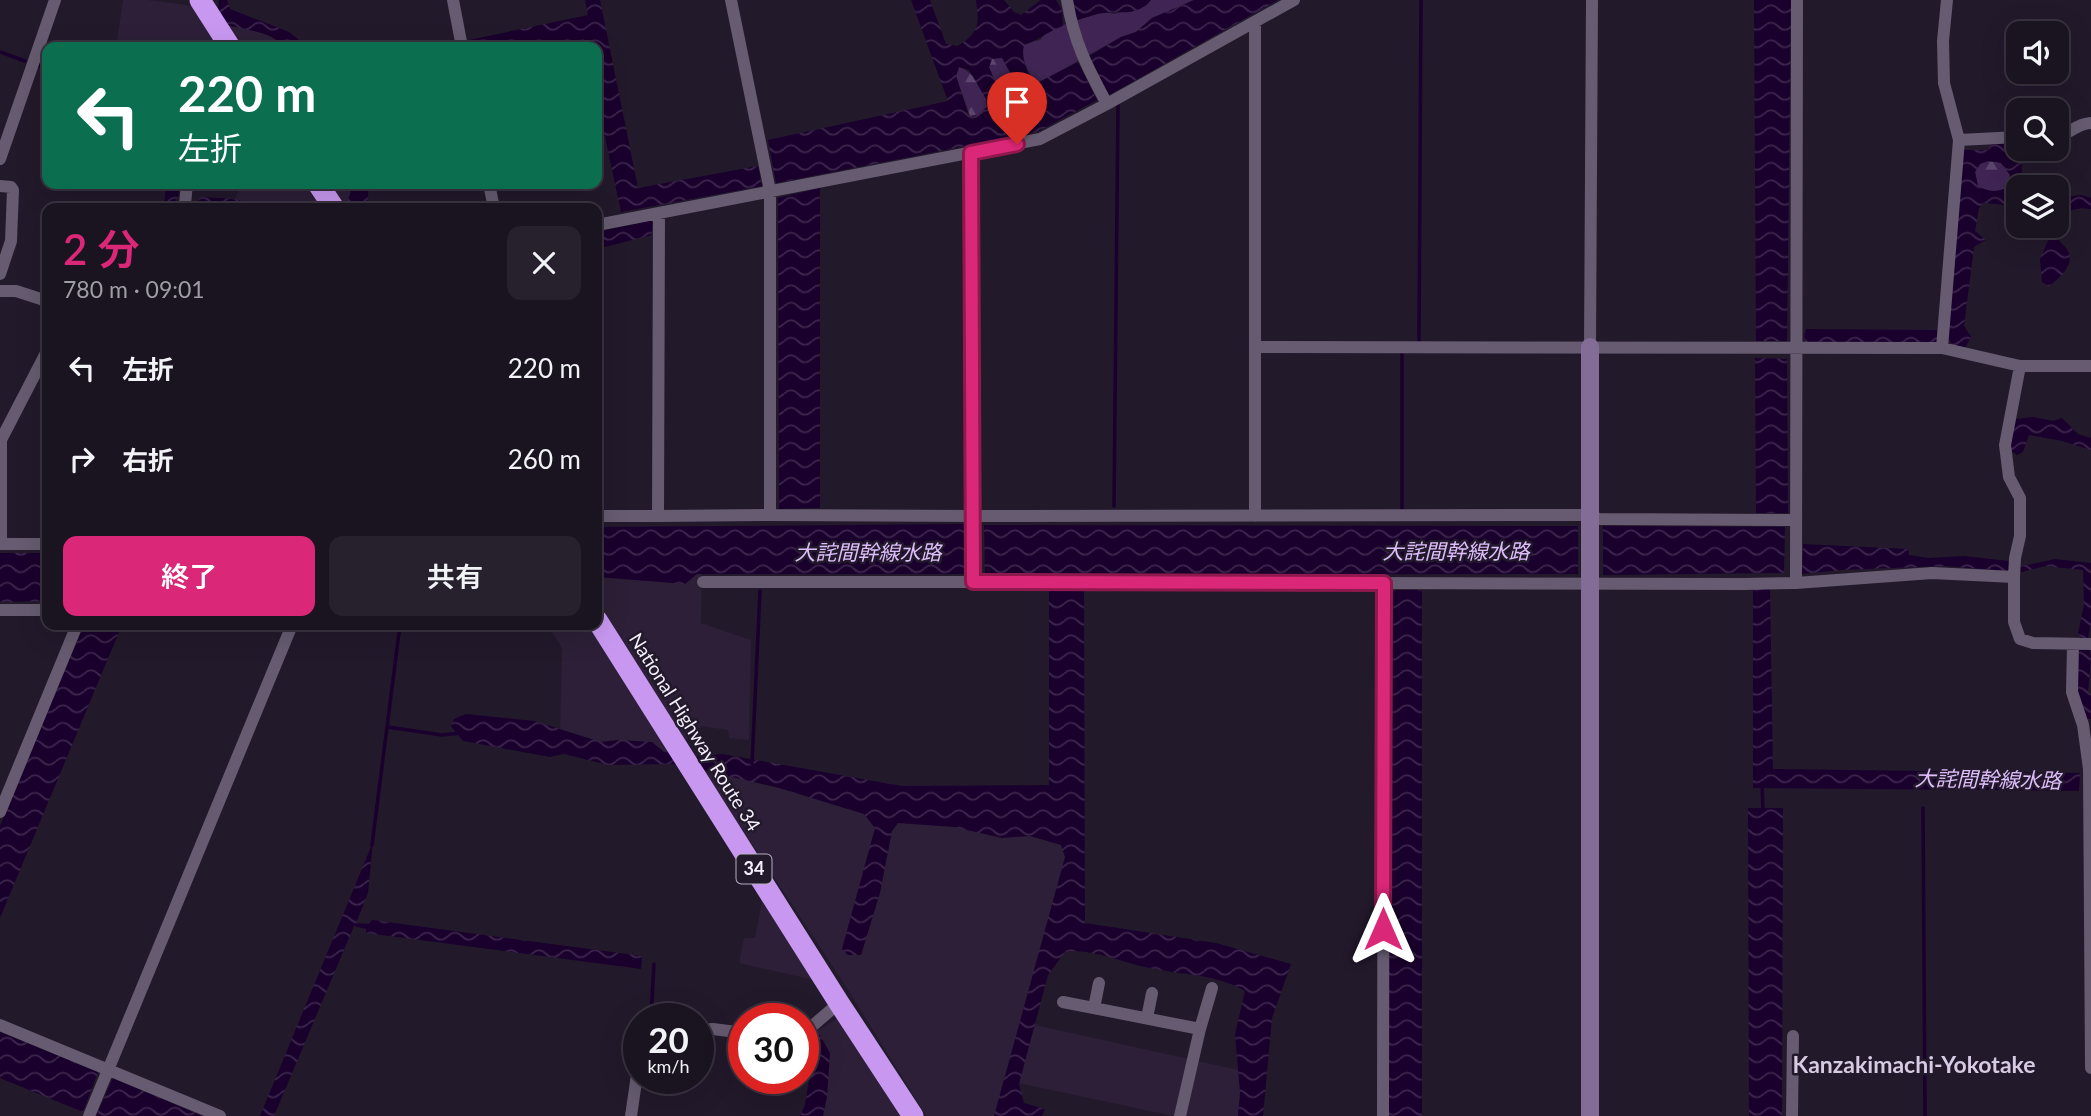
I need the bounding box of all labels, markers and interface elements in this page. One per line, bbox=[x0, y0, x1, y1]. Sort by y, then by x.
map controls bbox=[2006, 21, 2069, 238]
button: sound bbox=[2006, 21, 2069, 84]
text: 220 m bbox=[178, 64, 316, 122]
icon: left bbox=[63, 70, 154, 161]
pin bbox=[987, 72, 1047, 144]
icon: arrive bbox=[998, 83, 1036, 121]
button: search bbox=[2006, 98, 2069, 161]
text: 左折 bbox=[178, 128, 242, 167]
button: layers bbox=[2006, 175, 2069, 238]
text: 2 分 bbox=[63, 224, 140, 274]
button: close bbox=[507, 226, 581, 300]
text: 780 m · 09:01 bbox=[63, 275, 205, 303]
icon: left bbox=[63, 349, 101, 387]
text: 220 m bbox=[508, 352, 581, 384]
text: 左折 bbox=[122, 353, 174, 385]
icon: right bbox=[63, 440, 101, 478]
text: 260 m bbox=[508, 443, 581, 475]
text: 右折 bbox=[122, 444, 174, 476]
button: 終了 bbox=[63, 536, 315, 616]
button: 共有 bbox=[329, 536, 581, 616]
water label: 大詫間幹線水路 bbox=[1383, 538, 1531, 563]
water label: 大詫間幹線水路 bbox=[795, 539, 943, 564]
street label: National Highway Route 34 bbox=[625, 628, 766, 835]
water label: 大詫間幹線水路 bbox=[1914, 765, 2064, 792]
road number: 34 bbox=[736, 854, 772, 884]
position arrow bbox=[1346, 892, 1420, 966]
speed limit sign: 30 bbox=[728, 1003, 819, 1094]
text: 20 bbox=[648, 1018, 689, 1060]
district label: Kanzakimachi-Yokotake bbox=[1792, 1050, 2036, 1078]
text: km/h bbox=[647, 1055, 690, 1077]

